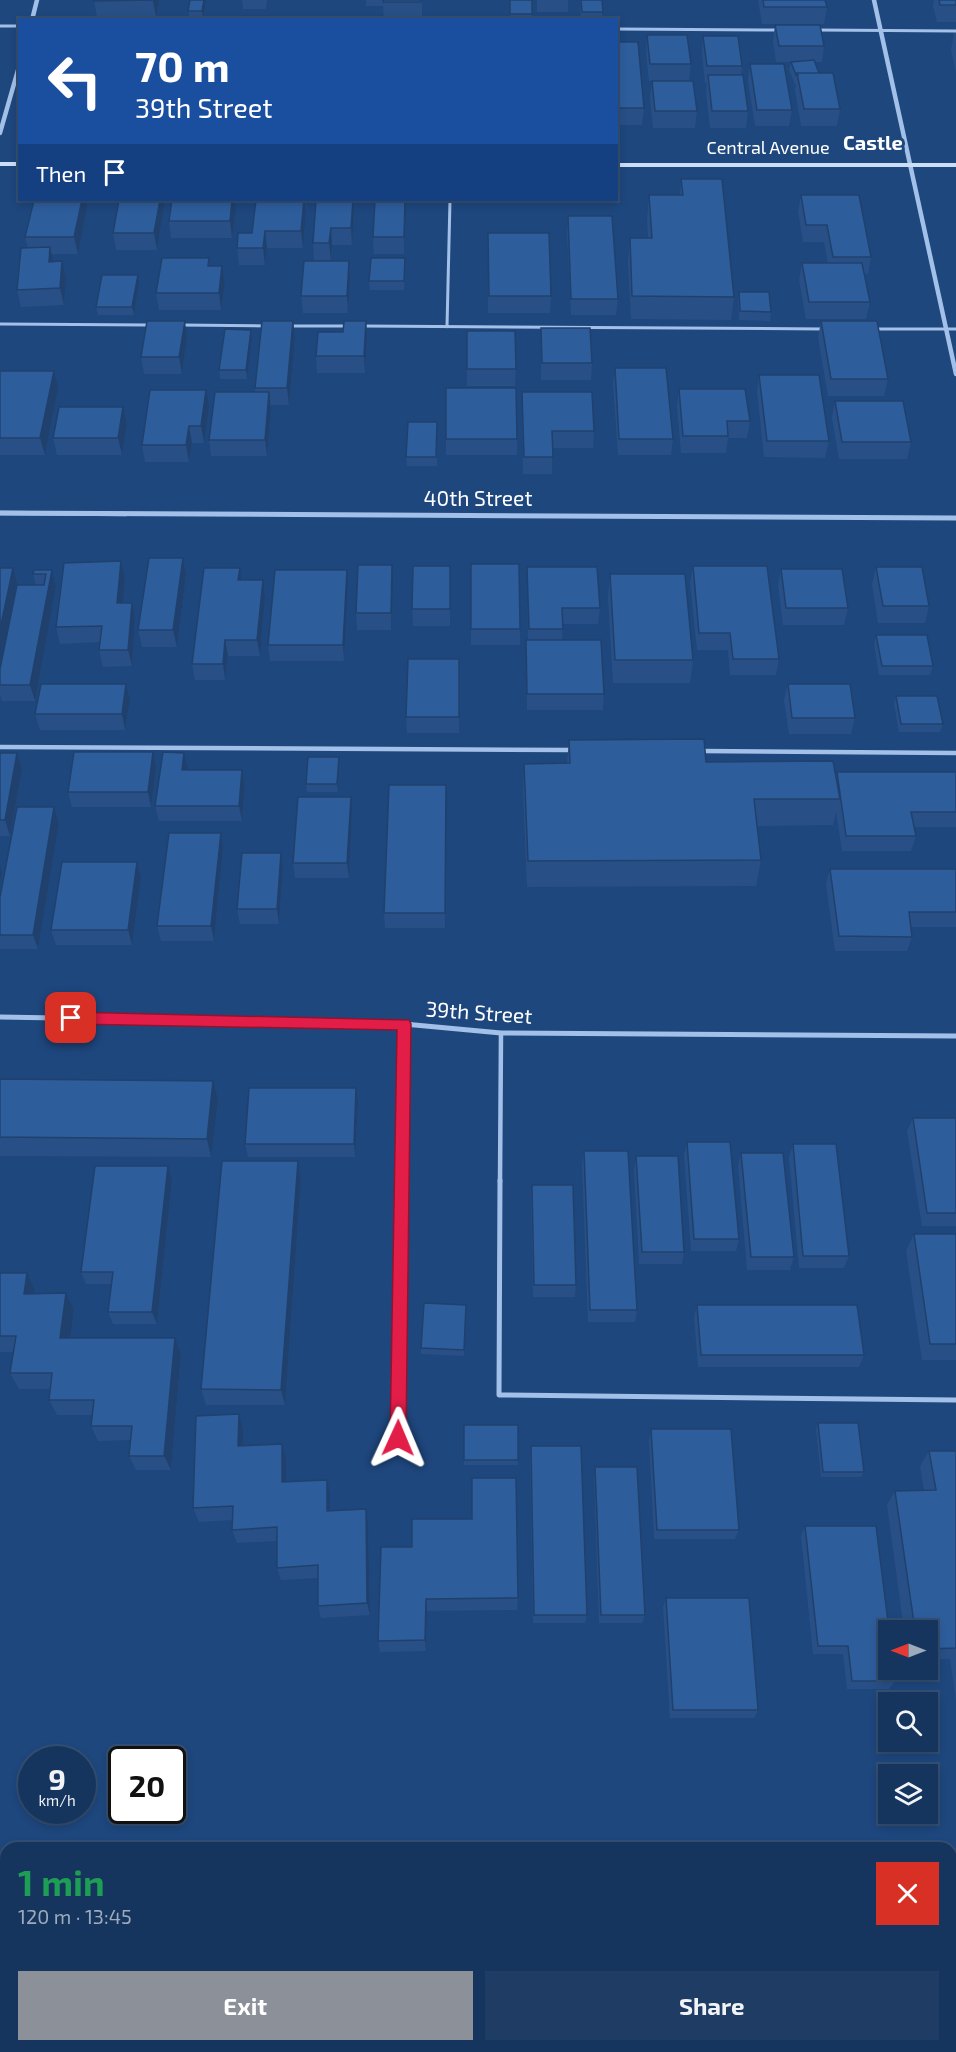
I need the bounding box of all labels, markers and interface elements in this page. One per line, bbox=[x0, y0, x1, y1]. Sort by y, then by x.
text: 70 m bbox=[135, 40, 230, 90]
icon: left bbox=[36, 42, 114, 120]
text: 39th Street bbox=[135, 91, 272, 123]
district label: Castle bbox=[843, 130, 903, 154]
street label: Central Avenue bbox=[706, 136, 830, 158]
icon: arrive bbox=[98, 156, 131, 189]
text: Then bbox=[36, 160, 86, 186]
street label: 40th Street bbox=[424, 485, 532, 510]
pin bbox=[45, 992, 96, 1043]
street label: 39th Street bbox=[425, 995, 533, 1028]
icon: arrive bbox=[54, 1001, 87, 1034]
position arrow bbox=[366, 1406, 430, 1470]
north arrow bbox=[878, 1620, 938, 1680]
map controls bbox=[878, 1620, 938, 1824]
button: search bbox=[878, 1692, 938, 1752]
speed limit sign: 20 bbox=[108, 1746, 186, 1824]
text: 9 bbox=[48, 1760, 66, 1796]
button: layers bbox=[878, 1764, 938, 1824]
text: km/h bbox=[38, 1791, 76, 1809]
text: 1 min bbox=[18, 1860, 105, 1903]
button: close bbox=[876, 1862, 939, 1925]
text: 120 m · 13:45 bbox=[18, 1904, 132, 1928]
button: Exit bbox=[18, 1971, 473, 2040]
button: Share bbox=[485, 1971, 939, 2040]

